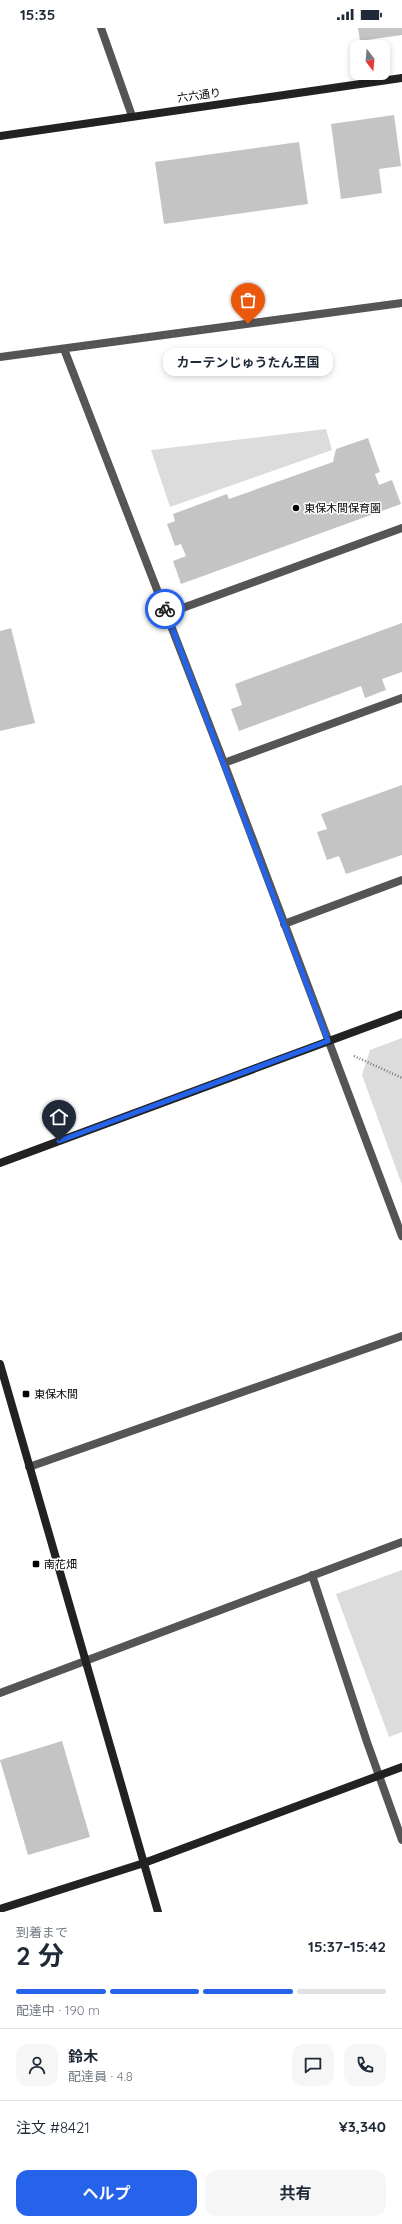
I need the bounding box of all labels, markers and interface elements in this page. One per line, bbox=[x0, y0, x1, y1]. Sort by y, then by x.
text: 15:35 bbox=[20, 5, 55, 24]
north arrow bbox=[350, 40, 390, 80]
map controls bbox=[350, 40, 390, 80]
street label: 六六通り bbox=[176, 85, 222, 105]
pin bbox=[231, 283, 265, 324]
icon: bag bbox=[237, 289, 259, 311]
callout: カーテンじゅうたん王国 bbox=[163, 348, 333, 376]
text: カーテンじゅうたん王国 bbox=[176, 354, 320, 370]
place label: 東保木間保育園 bbox=[304, 501, 381, 515]
marker: 東保木間保育園 bbox=[291, 503, 301, 513]
courier bbox=[145, 589, 185, 629]
icon: bike bbox=[154, 598, 176, 620]
pin bbox=[42, 1100, 76, 1141]
icon: home bbox=[48, 1106, 70, 1128]
place label: 東保木間 bbox=[34, 1387, 78, 1401]
marker: 東保木間 bbox=[21, 1389, 31, 1399]
place label: 南花畑 bbox=[44, 1557, 77, 1571]
marker: 南花畑 bbox=[31, 1559, 41, 1569]
text: 到着まで bbox=[16, 1924, 68, 1940]
text: 15:37–15:42 bbox=[308, 1937, 386, 1956]
text: 2 分 bbox=[16, 1939, 64, 1972]
text: 配達中 · 190 m bbox=[16, 2002, 100, 2018]
button: person bbox=[16, 2044, 58, 2086]
button: chat bbox=[292, 2044, 334, 2086]
button: phone bbox=[344, 2044, 386, 2086]
text: 鈴木 bbox=[68, 2047, 98, 2066]
text: 配達員 · 4.8 bbox=[68, 2068, 133, 2084]
text: ¥3,340 bbox=[339, 2117, 386, 2136]
text: 注文 #8421 bbox=[16, 2118, 90, 2137]
button: ヘルプ bbox=[16, 2170, 197, 2216]
button: 共有 bbox=[205, 2170, 386, 2216]

